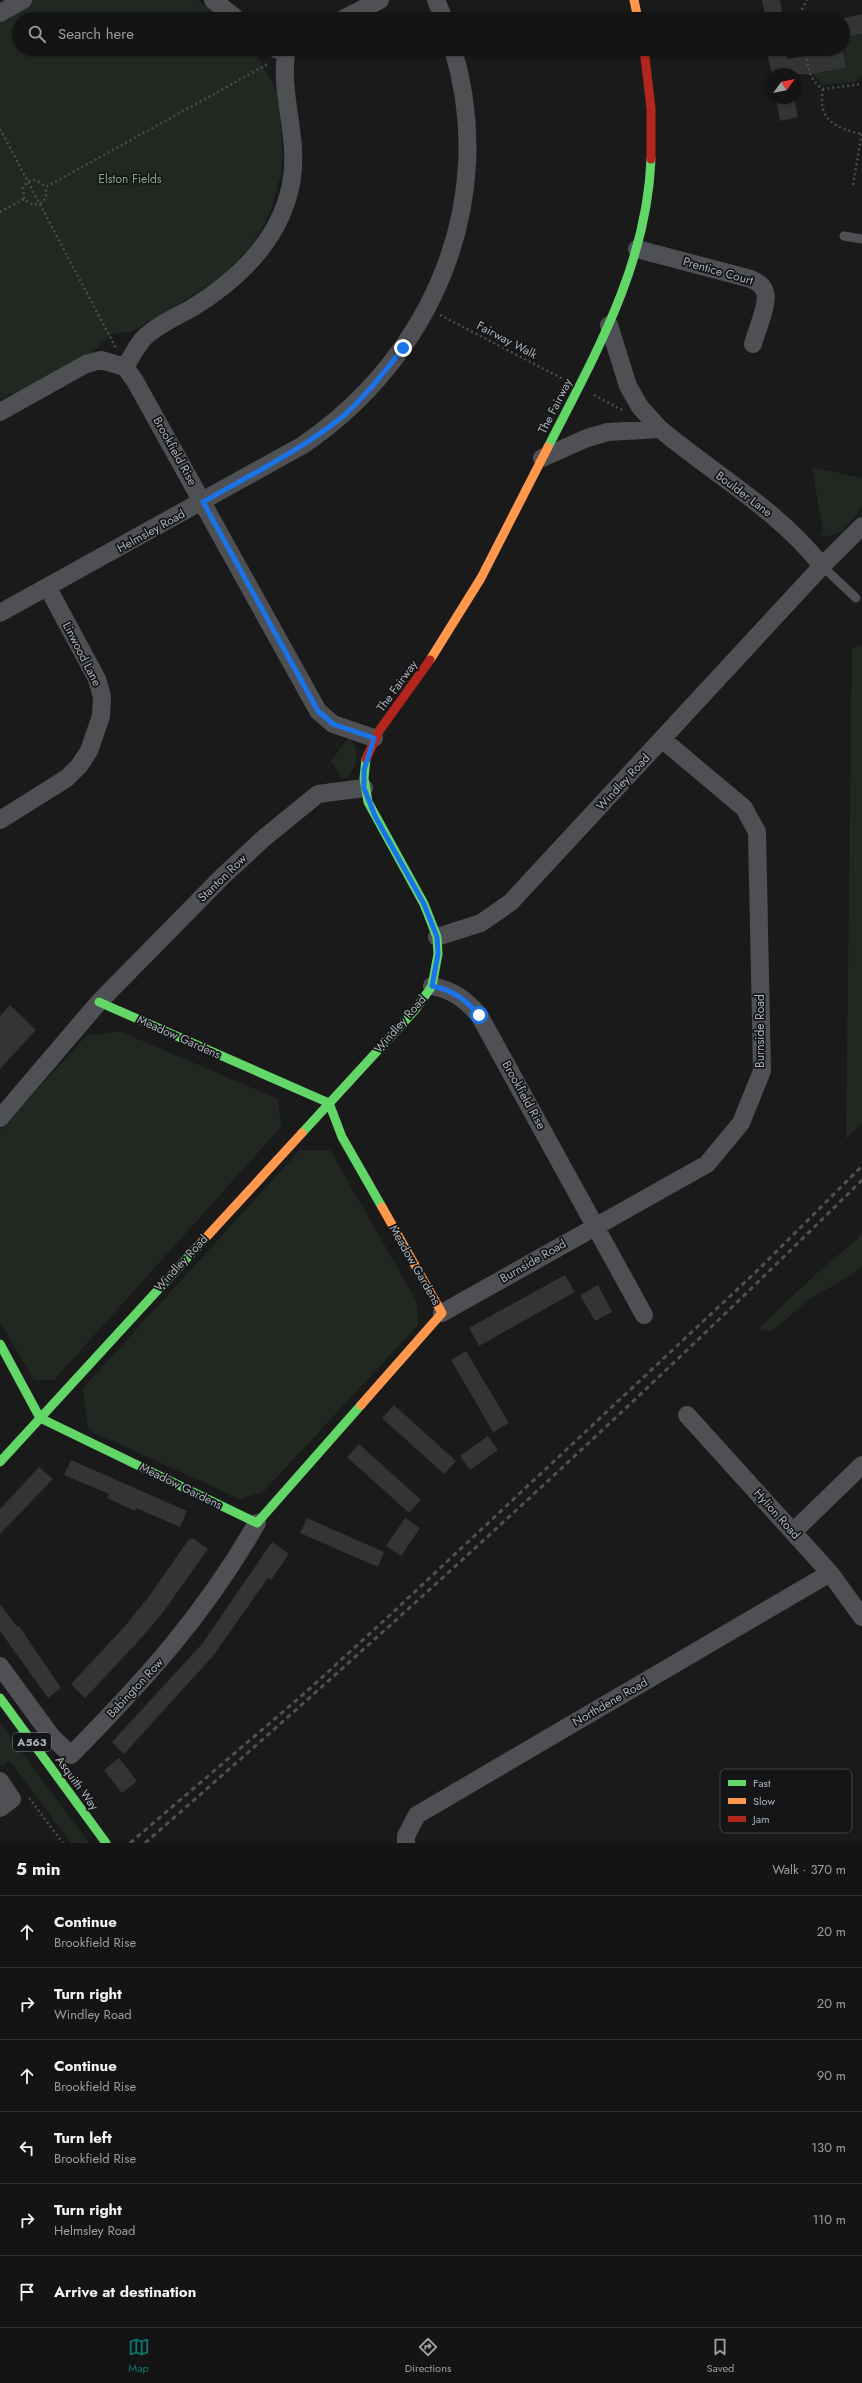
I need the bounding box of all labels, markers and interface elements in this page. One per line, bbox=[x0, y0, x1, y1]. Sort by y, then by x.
search box bbox=[12, 12, 850, 56]
icon: search bbox=[26, 23, 48, 45]
text: Search here bbox=[58, 23, 134, 45]
north arrow bbox=[766, 68, 802, 104]
park label: Elston Fields bbox=[98, 170, 162, 188]
street label: Prentice Court bbox=[681, 252, 755, 290]
street label: Fairway Walk bbox=[474, 316, 541, 364]
route end bbox=[394, 339, 412, 357]
street label: The Fairway bbox=[533, 375, 577, 437]
street label: Brookfield Rise bbox=[149, 413, 201, 489]
street label: Boulder Lane bbox=[712, 467, 776, 521]
street label: Helmsley Road bbox=[114, 505, 188, 557]
street label: Linwood Lane bbox=[58, 619, 106, 689]
street label: The Fairway bbox=[372, 656, 422, 715]
street label: Windley Road bbox=[592, 750, 654, 814]
street label: Stanton Row bbox=[193, 849, 251, 906]
street label: Windley Road bbox=[370, 991, 430, 1057]
street label: Burnside Road bbox=[751, 994, 769, 1068]
route start bbox=[470, 1006, 488, 1024]
street label: Meadow Gardens bbox=[134, 1010, 224, 1064]
street label: Brookfield Rise bbox=[498, 1057, 550, 1133]
street label: Meadow Gardens bbox=[385, 1222, 445, 1309]
street label: Windley Road bbox=[150, 1231, 212, 1295]
street label: Burnside Road bbox=[497, 1235, 569, 1287]
street label: Meadow Gardens bbox=[137, 1458, 226, 1514]
street label: Hylion Road bbox=[750, 1485, 804, 1543]
street label: Babington Row bbox=[102, 1653, 168, 1722]
street label: Northdene Road bbox=[569, 1673, 651, 1731]
road number: A563 bbox=[13, 1733, 51, 1751]
street label: Asquith Way bbox=[51, 1752, 103, 1815]
legend bbox=[720, 1769, 852, 1833]
text: Fast bbox=[753, 1775, 771, 1791]
text: Slow bbox=[753, 1793, 775, 1809]
text: Jam bbox=[751, 1811, 770, 1827]
text: 5 min bbox=[16, 1857, 60, 1881]
text: Walk · 370 m bbox=[772, 1860, 846, 1879]
text: Continue bbox=[54, 1911, 117, 1933]
icon: ahead bbox=[16, 1921, 38, 1943]
text: 20 m bbox=[817, 1922, 846, 1941]
text: Brookfield Rise bbox=[54, 1933, 136, 1952]
text: Turn right bbox=[54, 1983, 122, 2005]
icon: right bbox=[16, 1993, 38, 2015]
text: 20 m bbox=[817, 1994, 846, 2013]
text: Windley Road bbox=[54, 2005, 132, 2024]
text: Continue bbox=[54, 2055, 117, 2077]
icon: ahead bbox=[16, 2065, 38, 2087]
text: 90 m bbox=[817, 2066, 846, 2085]
text: Brookfield Rise bbox=[54, 2077, 136, 2096]
text: Turn left bbox=[54, 2127, 112, 2149]
icon: left bbox=[16, 2137, 38, 2159]
text: 130 m bbox=[811, 2138, 846, 2157]
text: Brookfield Rise bbox=[54, 2149, 136, 2168]
text: Turn right bbox=[54, 2199, 122, 2221]
icon: right bbox=[16, 2209, 38, 2231]
text: 110 m bbox=[812, 2210, 846, 2229]
text: Helmsley Road bbox=[54, 2221, 136, 2240]
icon: arrive bbox=[16, 2281, 38, 2303]
text: Arrive at destination bbox=[54, 2281, 196, 2303]
tab: Map bbox=[128, 2336, 150, 2376]
tab: Directions bbox=[405, 2336, 451, 2376]
tab: Saved bbox=[707, 2336, 734, 2376]

